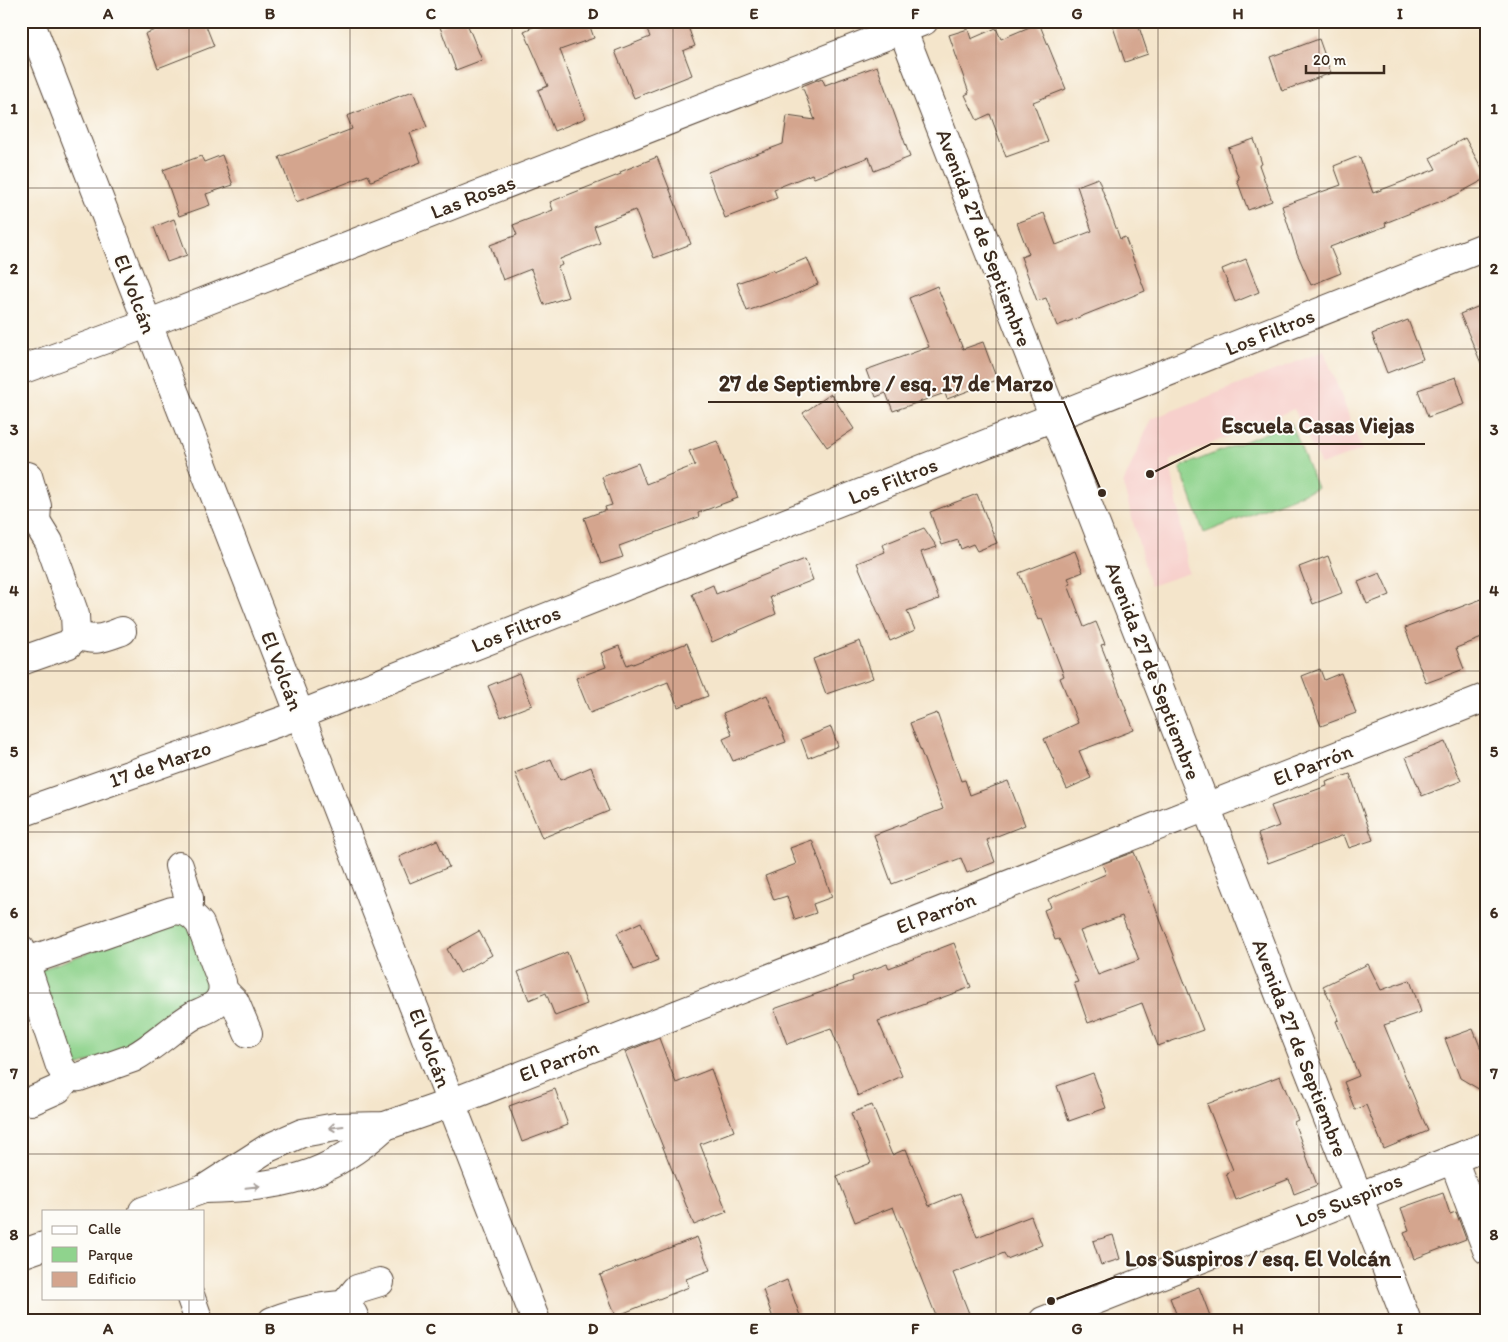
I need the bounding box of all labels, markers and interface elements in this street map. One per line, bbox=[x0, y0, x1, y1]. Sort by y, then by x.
text: A bbox=[102, 4, 114, 23]
text: B bbox=[265, 4, 276, 23]
text: C bbox=[426, 4, 437, 23]
text: D bbox=[588, 4, 599, 23]
text: E bbox=[750, 4, 759, 23]
text: F bbox=[911, 4, 920, 23]
text: G bbox=[1071, 4, 1083, 23]
text: H bbox=[1232, 4, 1244, 23]
text: I bbox=[1397, 4, 1403, 23]
scale bar bbox=[1306, 42, 1383, 74]
text: 20 m bbox=[1313, 51, 1347, 69]
text: 1 bbox=[10, 99, 18, 118]
text: 1 bbox=[1490, 99, 1498, 118]
street label: Avenida 27 de Septiembre bbox=[931, 125, 1038, 350]
street label: Las Rosas bbox=[427, 169, 519, 224]
street label: El Volcán bbox=[109, 251, 162, 337]
text: 2 bbox=[10, 259, 19, 278]
text: 2 bbox=[1490, 259, 1499, 278]
street label: Los Filtros bbox=[1222, 302, 1318, 361]
callout: 27 de Septiembre / esq. 17 de Marzo bbox=[708, 365, 1064, 402]
text: 27 de Septiembre / esq. 17 de Marzo bbox=[719, 370, 1053, 397]
callout: Escuela Casas Viejas bbox=[1211, 407, 1425, 444]
text: Escuela Casas Viejas bbox=[1221, 412, 1415, 439]
text: 3 bbox=[10, 420, 19, 439]
text: 3 bbox=[1490, 420, 1499, 439]
street label: Los Filtros bbox=[845, 451, 941, 510]
street label: Avenida 27 de Septiembre bbox=[1100, 558, 1207, 783]
text: 4 bbox=[9, 581, 19, 600]
text: 4 bbox=[1489, 581, 1499, 600]
street label: Los Filtros bbox=[468, 599, 564, 658]
street label: El Volcán bbox=[256, 628, 309, 714]
street label: 17 de Marzo bbox=[106, 734, 214, 793]
street label: El Parrón bbox=[1269, 738, 1356, 791]
text: 5 bbox=[10, 742, 19, 761]
text: 5 bbox=[1490, 742, 1499, 761]
street label: El Parrón bbox=[892, 886, 979, 939]
text: 6 bbox=[10, 903, 19, 922]
text: 6 bbox=[1490, 903, 1499, 922]
street label: Avenida 27 de Septiembre bbox=[1247, 935, 1354, 1160]
street label: El Volcán bbox=[404, 1005, 457, 1091]
street label: El Parrón bbox=[515, 1034, 602, 1087]
text: 7 bbox=[9, 1064, 18, 1083]
text: 7 bbox=[1489, 1064, 1498, 1083]
one-way arrow bbox=[329, 1122, 345, 1132]
street label: Los Suspiros bbox=[1292, 1167, 1406, 1232]
one-way arrow bbox=[244, 1182, 260, 1192]
legend bbox=[42, 1210, 205, 1300]
text: Calle bbox=[88, 1220, 121, 1238]
text: 8 bbox=[10, 1225, 19, 1244]
text: 8 bbox=[1490, 1225, 1499, 1244]
callout: Los Suspiros / esq. El Volcán bbox=[1115, 1240, 1401, 1277]
text: Los Suspiros / esq. El Volcán bbox=[1125, 1245, 1392, 1272]
text: Parque bbox=[88, 1246, 133, 1264]
text: Edificio bbox=[88, 1270, 136, 1288]
text: A bbox=[102, 1319, 114, 1338]
text: B bbox=[265, 1319, 276, 1338]
text: C bbox=[426, 1319, 437, 1338]
text: D bbox=[588, 1319, 599, 1338]
text: E bbox=[750, 1319, 759, 1338]
text: F bbox=[911, 1319, 920, 1338]
text: G bbox=[1071, 1319, 1083, 1338]
text: H bbox=[1232, 1319, 1244, 1338]
text: I bbox=[1397, 1319, 1403, 1338]

